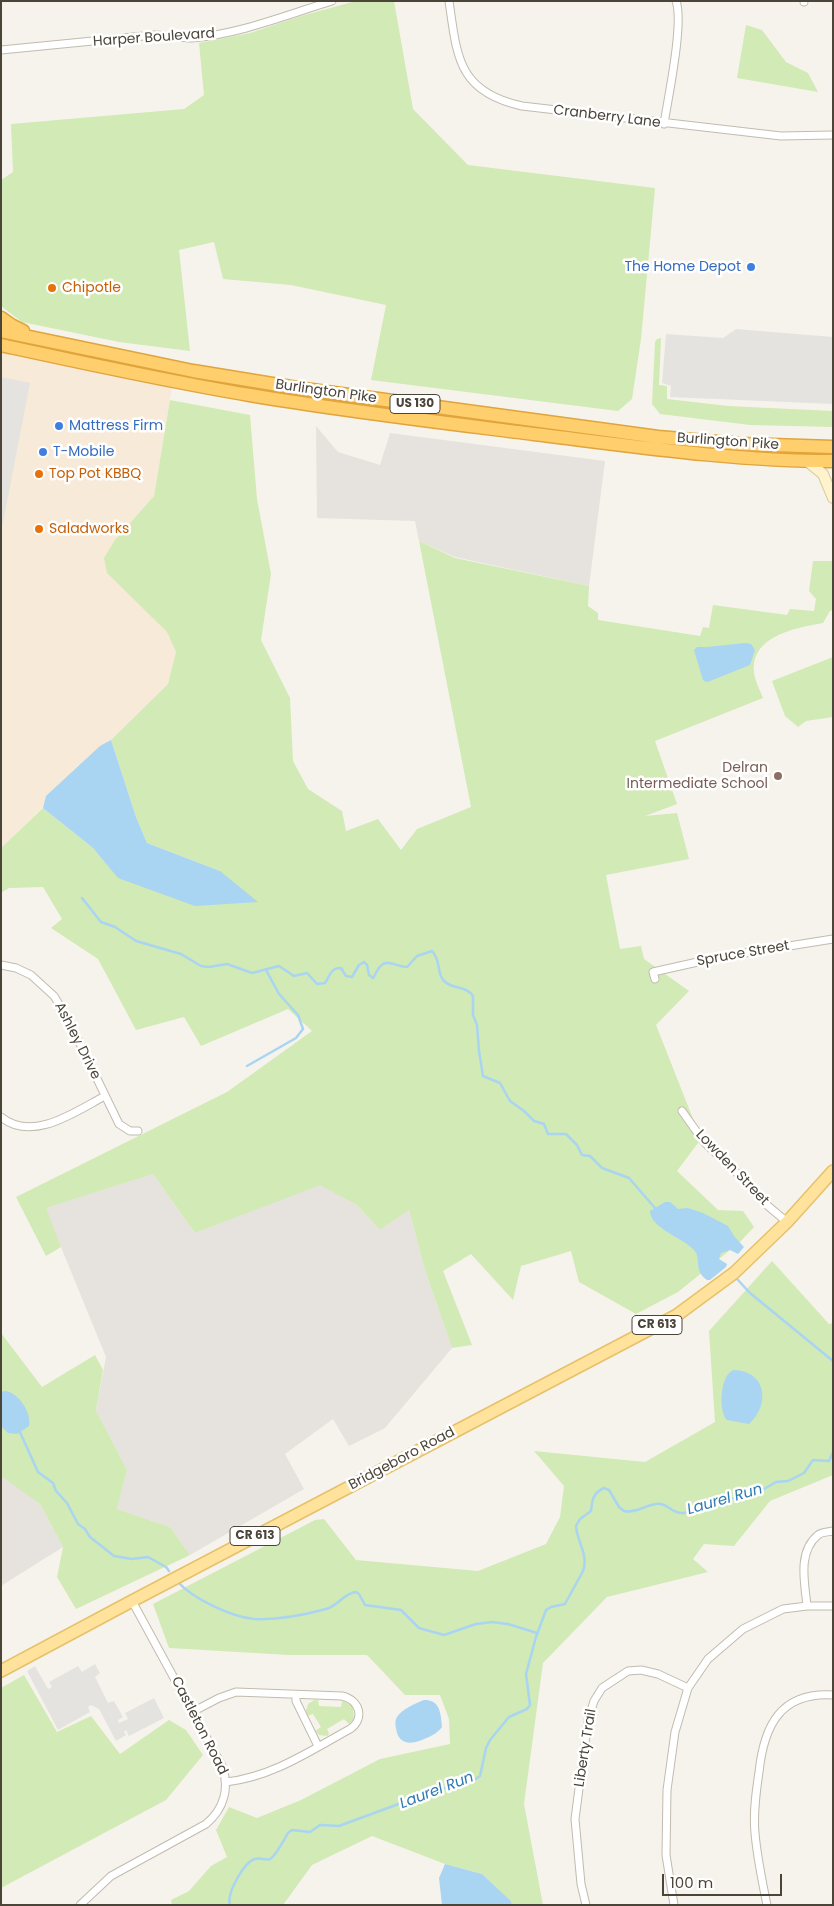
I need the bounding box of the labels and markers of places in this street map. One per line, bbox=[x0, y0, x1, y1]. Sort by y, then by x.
place label: The Home Depot bbox=[624, 259, 741, 275]
marker: The Home Depot bbox=[745, 261, 757, 273]
place label: Chipotle bbox=[62, 280, 121, 296]
marker: Chipotle bbox=[46, 282, 58, 294]
place label: Mattress Firm bbox=[69, 418, 163, 434]
marker: Mattress Firm bbox=[53, 420, 65, 432]
place label: T-Mobile bbox=[53, 444, 114, 460]
marker: T-Mobile bbox=[37, 446, 49, 458]
place label: Top Pot KBBQ bbox=[49, 466, 141, 482]
marker: Top Pot KBBQ bbox=[33, 468, 45, 480]
place label: Saladworks bbox=[49, 521, 129, 537]
marker: Saladworks bbox=[33, 523, 45, 535]
place label: Delran Intermediate School bbox=[627, 760, 768, 792]
marker: Delran Intermediate School bbox=[772, 770, 784, 782]

